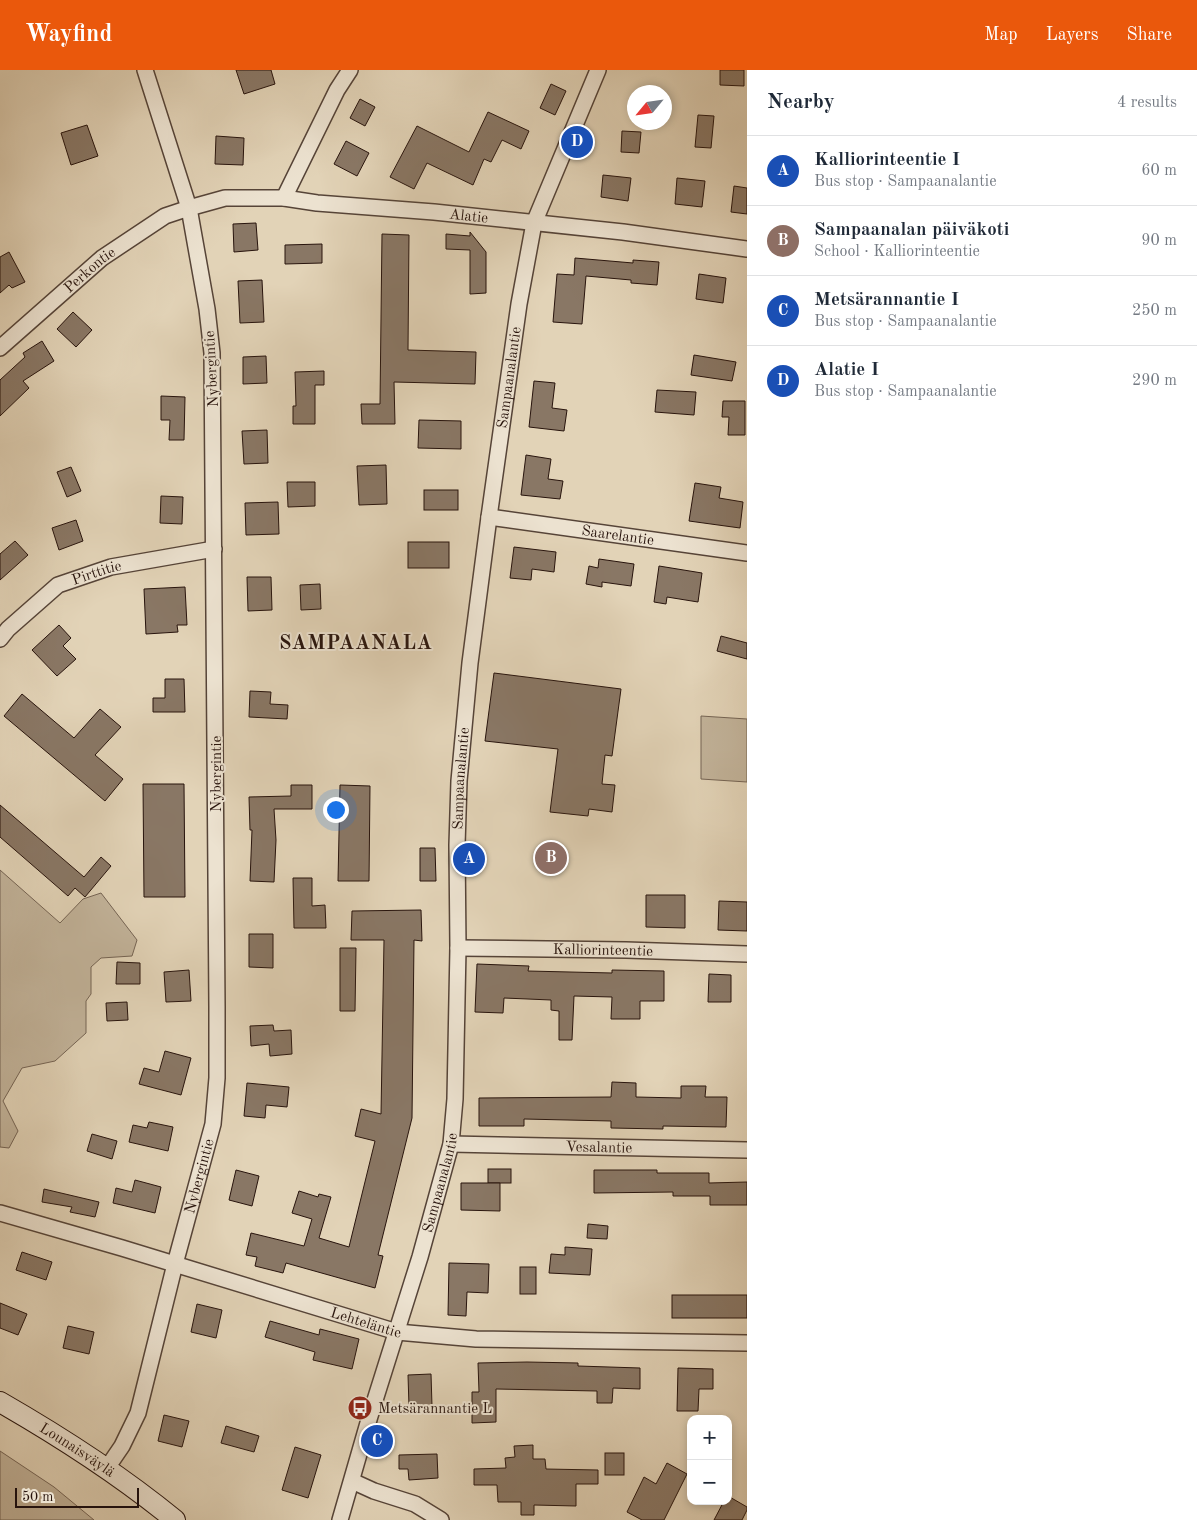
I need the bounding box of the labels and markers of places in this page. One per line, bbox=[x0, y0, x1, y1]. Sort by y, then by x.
pin: D bbox=[561, 123, 593, 161]
pin: B bbox=[535, 839, 567, 877]
pin: A bbox=[453, 840, 485, 878]
bus stop icon: Metsärannantie L bbox=[347, 1395, 373, 1421]
place label: Metsärannantie L bbox=[378, 1402, 492, 1417]
pin: C bbox=[361, 1422, 393, 1460]

